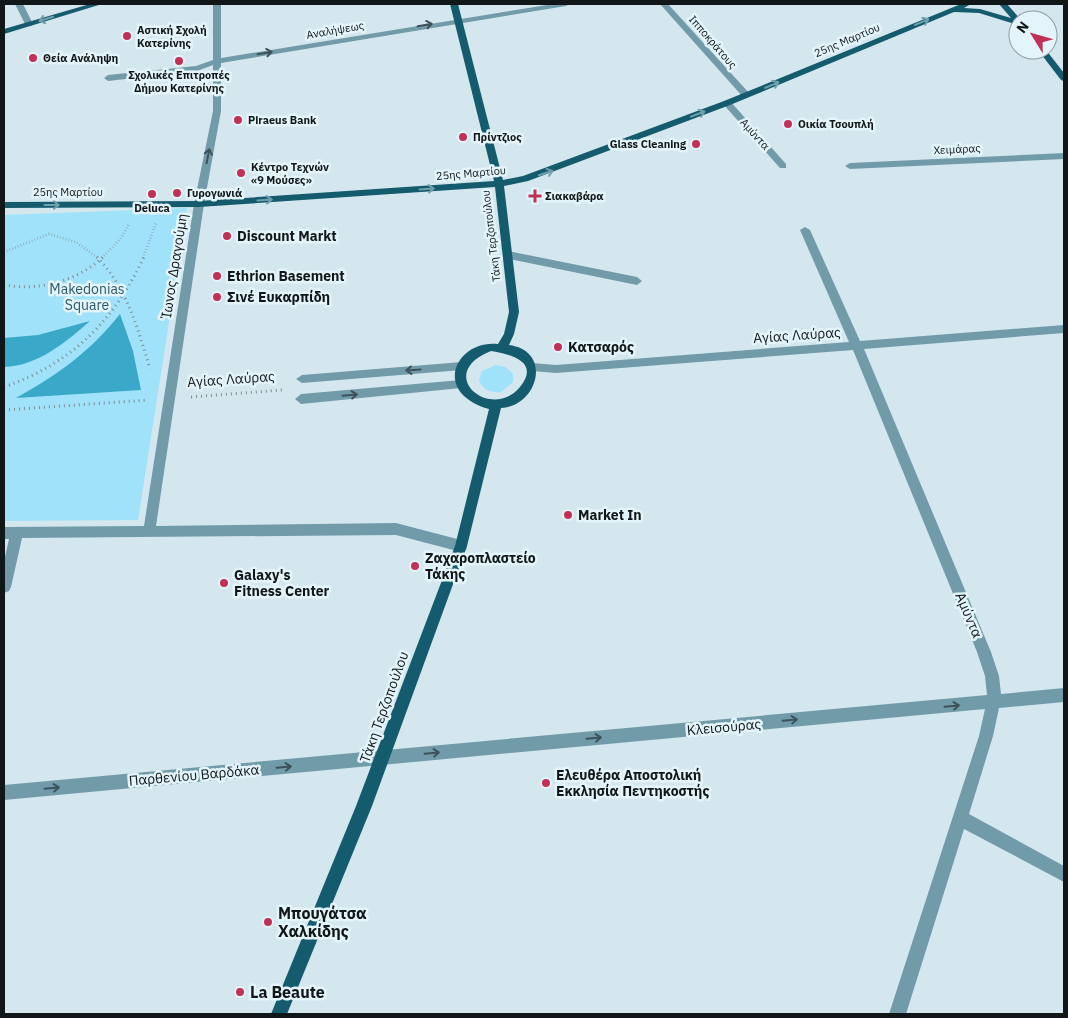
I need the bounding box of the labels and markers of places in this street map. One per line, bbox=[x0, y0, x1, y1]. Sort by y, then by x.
place label: Αστική Σχολή Κατερίνης bbox=[137, 23, 207, 50]
marker: Αστική Σχολή Κατερίνης bbox=[121, 30, 133, 42]
place label: Θεία Ανάληψη bbox=[43, 51, 119, 65]
marker: Θεία Ανάληψη bbox=[27, 52, 39, 64]
marker: Σχολικές Επιτροπές Δήμου Κατερίνης bbox=[173, 55, 185, 67]
place label: Σχολικές Επιτροπές Δήμου Κατερίνης bbox=[128, 68, 230, 95]
place label: Piraeus Bank bbox=[248, 113, 317, 127]
marker: Piraeus Bank bbox=[232, 114, 244, 126]
place label: Οικία Τσουπλή bbox=[798, 117, 874, 131]
marker: Οικία Τσουπλή bbox=[782, 118, 794, 130]
place label: Πρίντζιος bbox=[473, 130, 522, 144]
marker: Πρίντζιος bbox=[457, 131, 469, 143]
place label: Glass Cleaning bbox=[610, 137, 687, 151]
marker: Glass Cleaning bbox=[690, 138, 702, 150]
place label: Κέντρο Τεχνών «9 Μούσες» bbox=[251, 160, 329, 187]
marker: Κέντρο Τεχνών «9 Μούσες» bbox=[235, 167, 247, 179]
place label: Γυρογωνιά bbox=[187, 186, 242, 200]
marker: Γυρογωνιά bbox=[171, 187, 183, 199]
marker: Deluca bbox=[146, 188, 158, 200]
place label: Σιακαβάρα bbox=[545, 189, 604, 203]
marker: Σιακαβάρα bbox=[529, 190, 541, 202]
place label: Deluca bbox=[134, 201, 170, 215]
place label: Discount Markt bbox=[237, 227, 337, 245]
marker: Discount Markt bbox=[221, 230, 233, 242]
place label: Ethrion Basement bbox=[227, 267, 345, 285]
marker: Ethrion Basement bbox=[211, 270, 223, 282]
place label: Σινέ Ευκαρπίδη bbox=[227, 288, 330, 306]
marker: Σινέ Ευκαρπίδη bbox=[211, 291, 223, 303]
place label: Κατσαρός bbox=[568, 338, 634, 356]
marker: Κατσαρός bbox=[552, 341, 564, 353]
place label: Market In bbox=[578, 506, 642, 524]
marker: Market In bbox=[562, 509, 574, 521]
place label: Ζαχαροπλαστείο Τάκης bbox=[425, 549, 536, 583]
marker: Ζαχαροπλαστείο Τάκης bbox=[409, 560, 421, 572]
place label: Galaxy's Fitness Center bbox=[234, 566, 330, 600]
marker: Galaxy's Fitness Center bbox=[218, 577, 230, 589]
place label: Ελευθέρα Αποστολική Εκκλησία Πεντηκοστής bbox=[556, 766, 710, 800]
marker: Ελευθέρα Αποστολική Εκκλησία Πεντηκοστής bbox=[540, 777, 552, 789]
place label: Μπουγάτσα Χαλκίδης bbox=[278, 903, 367, 941]
marker: Μπουγάτσα Χαλκίδης bbox=[262, 916, 274, 928]
place label: La Beaute bbox=[250, 982, 325, 1002]
marker: La Beaute bbox=[234, 986, 246, 998]

